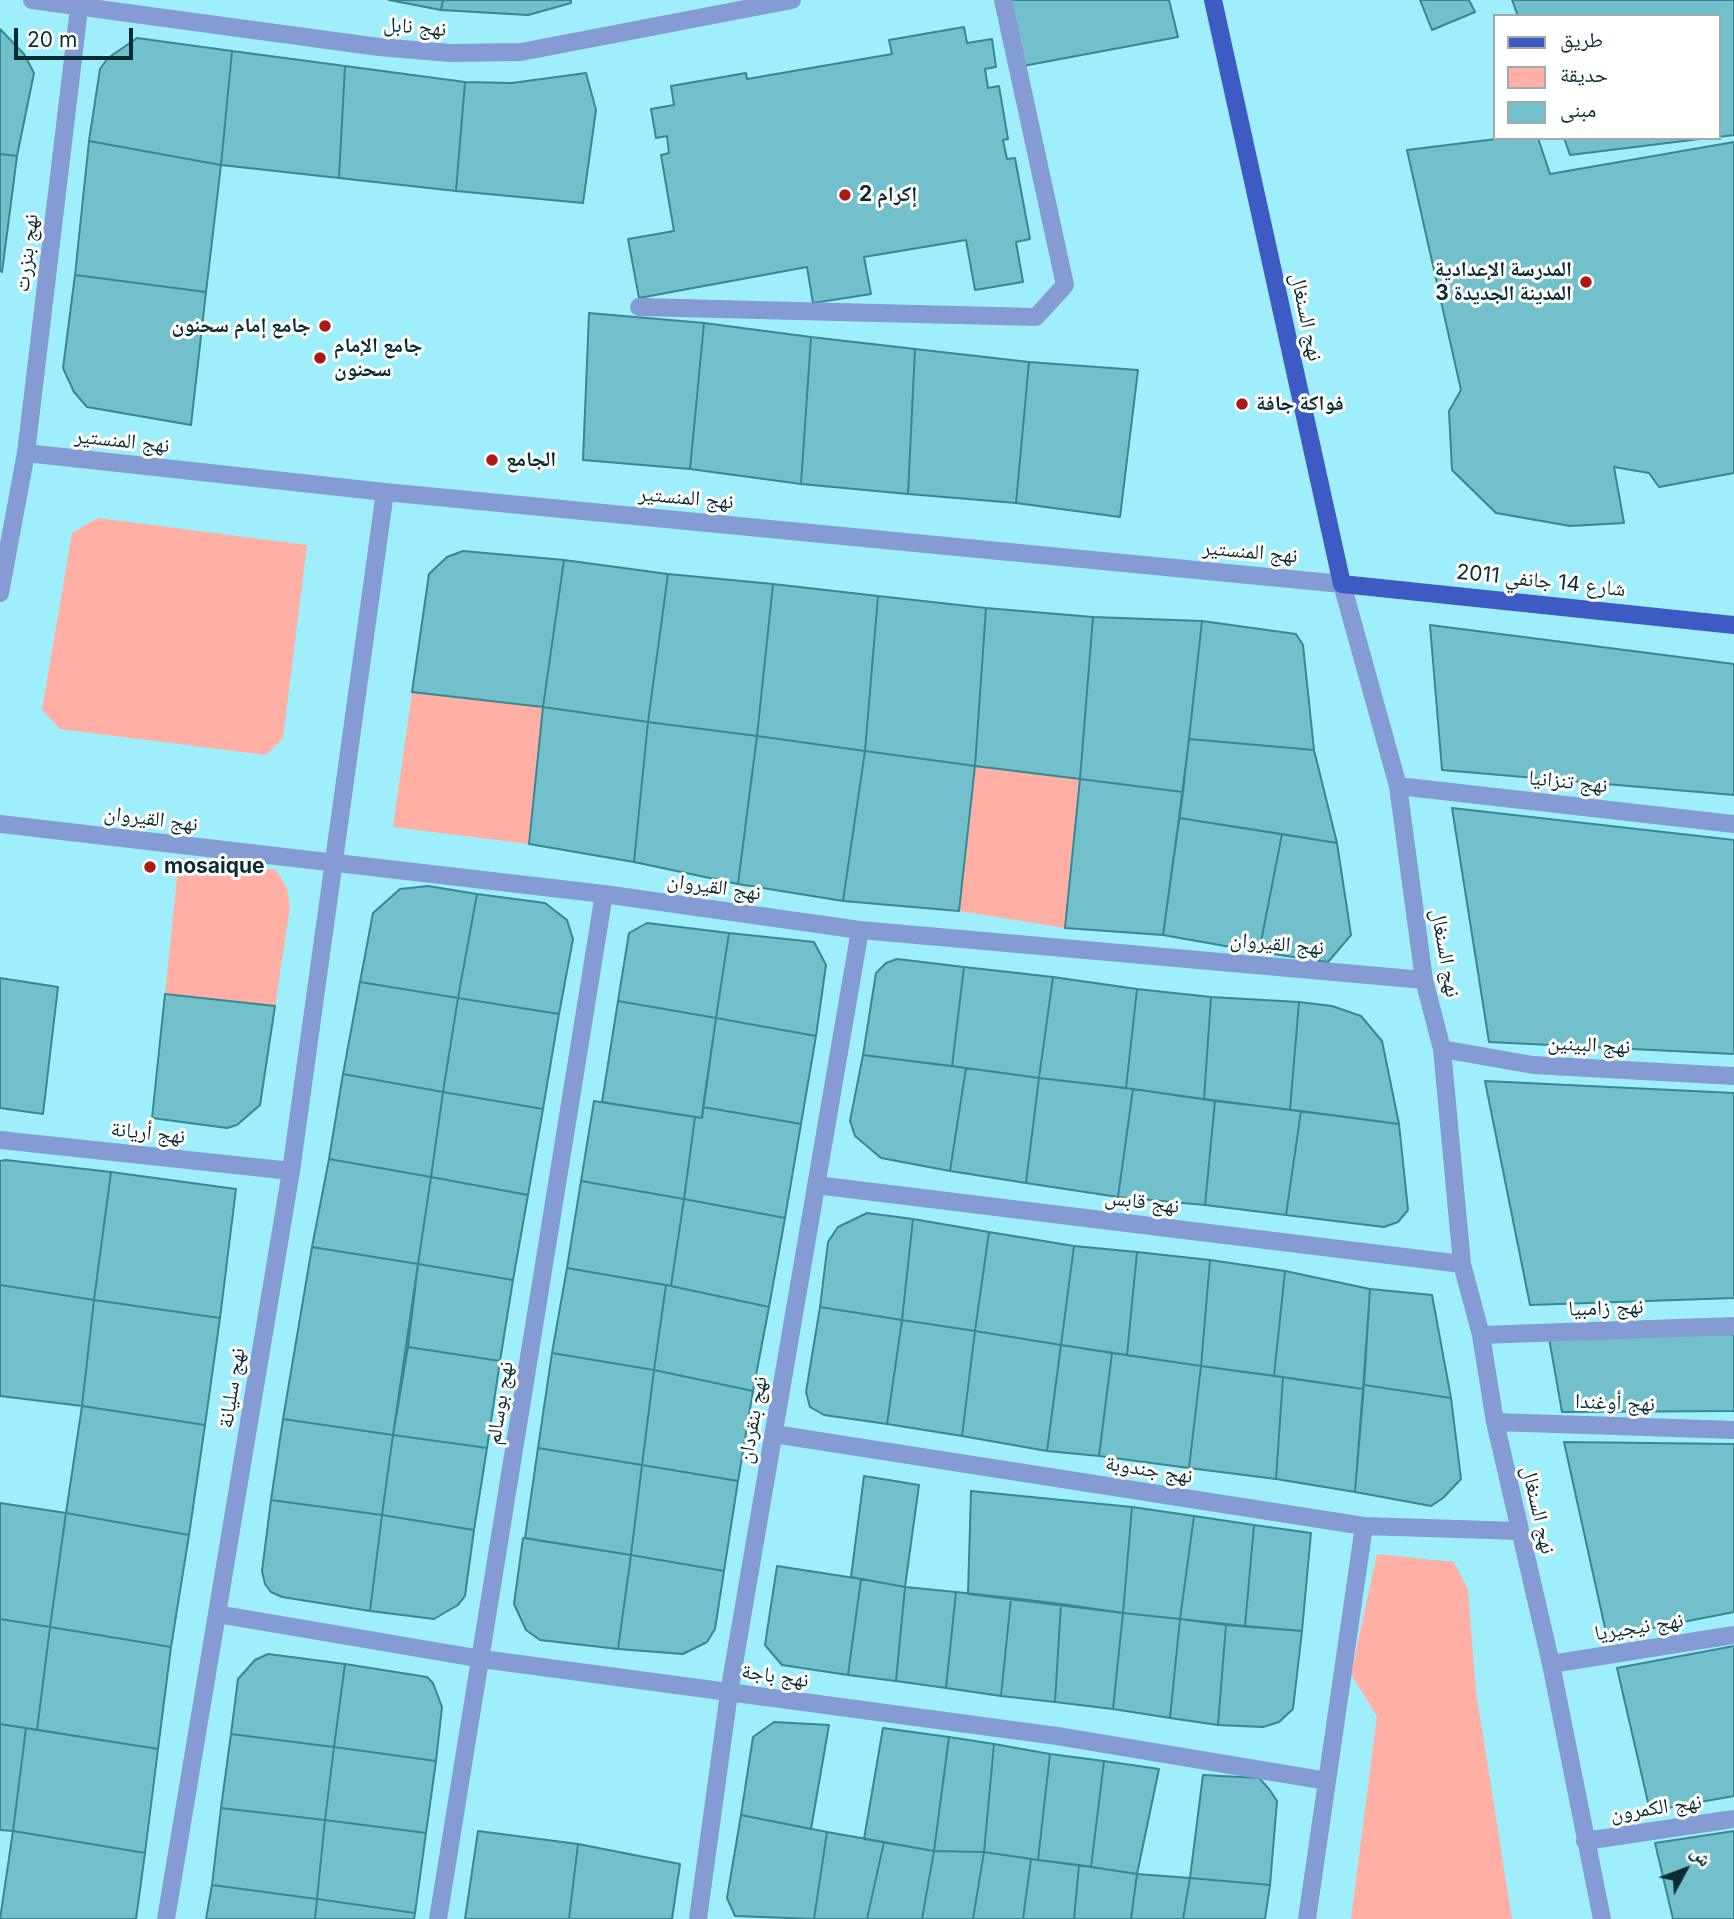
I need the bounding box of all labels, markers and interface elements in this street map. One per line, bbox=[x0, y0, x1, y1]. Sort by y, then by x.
street label: نهج نابل bbox=[383, 12, 447, 42]
scale bar bbox=[18, 14, 136, 58]
legend bbox=[1492, 14, 1720, 140]
text: 20 m bbox=[27, 27, 77, 52]
text: طريق bbox=[1560, 27, 1603, 52]
text: حديقة bbox=[1560, 62, 1608, 87]
text: مبنى bbox=[1560, 97, 1596, 122]
place label: إكرام 2 bbox=[859, 182, 917, 208]
marker: إكرام 2 bbox=[837, 187, 853, 203]
street label: نهج بنزرت bbox=[10, 213, 44, 293]
place label: المدرسة الإعدادية المدينة الجديدة 3 bbox=[1435, 257, 1572, 307]
street label: نهج السنغال bbox=[1284, 271, 1328, 363]
marker: المدرسة الإعدادية المدينة الجديدة 3 bbox=[1578, 274, 1594, 290]
place label: جامع إمام سحنون bbox=[171, 313, 311, 339]
marker: جامع إمام سحنون bbox=[317, 318, 333, 334]
place label: جامع الإمام سحنون bbox=[334, 333, 423, 383]
marker: جامع الإمام سحنون bbox=[312, 350, 328, 366]
place label: فواكة جافة bbox=[1256, 391, 1344, 417]
marker: فواكة جافة bbox=[1234, 396, 1250, 412]
street label: نهج المنستير bbox=[73, 423, 171, 459]
place label: الجامع bbox=[506, 447, 556, 473]
marker: الجامع bbox=[484, 452, 500, 468]
street label: نهج المنستير bbox=[637, 481, 735, 515]
street label: نهج المنستير bbox=[1201, 535, 1299, 569]
street label: شارع 14 جانفي 2011 bbox=[1455, 560, 1627, 602]
street label: نهج تنزانيا bbox=[1527, 765, 1609, 799]
street label: نهج القيروان bbox=[103, 801, 199, 837]
place label: mosaique bbox=[164, 854, 265, 880]
marker: mosaique bbox=[142, 859, 158, 875]
street label: نهج القيروان bbox=[665, 868, 763, 906]
street label: نهج السنغال bbox=[1425, 907, 1465, 999]
street label: نهج القيروان bbox=[1229, 927, 1325, 961]
street label: نهج البينين bbox=[1547, 1030, 1631, 1060]
street label: نهج أريانة bbox=[110, 1117, 186, 1149]
street label: نهج قابس bbox=[1103, 1185, 1181, 1219]
street label: نهج زامبيا bbox=[1568, 1294, 1644, 1322]
street label: نهج سليانة bbox=[213, 1346, 251, 1430]
street label: نهج بوسالم bbox=[481, 1360, 519, 1446]
street label: نهج بنقردان bbox=[733, 1374, 773, 1466]
street label: نهج أوغندا bbox=[1574, 1389, 1656, 1417]
street label: نهج جندوبة bbox=[1103, 1451, 1195, 1489]
street label: نهج السنغال bbox=[1516, 1463, 1560, 1557]
street label: نهج نيجيريا bbox=[1593, 1608, 1685, 1646]
street label: نهج باجة bbox=[740, 1659, 810, 1693]
street label: نهج الكمرون bbox=[1609, 1789, 1703, 1827]
north arrow bbox=[1650, 1835, 1720, 1905]
text: ش bbox=[1686, 1841, 1717, 1871]

